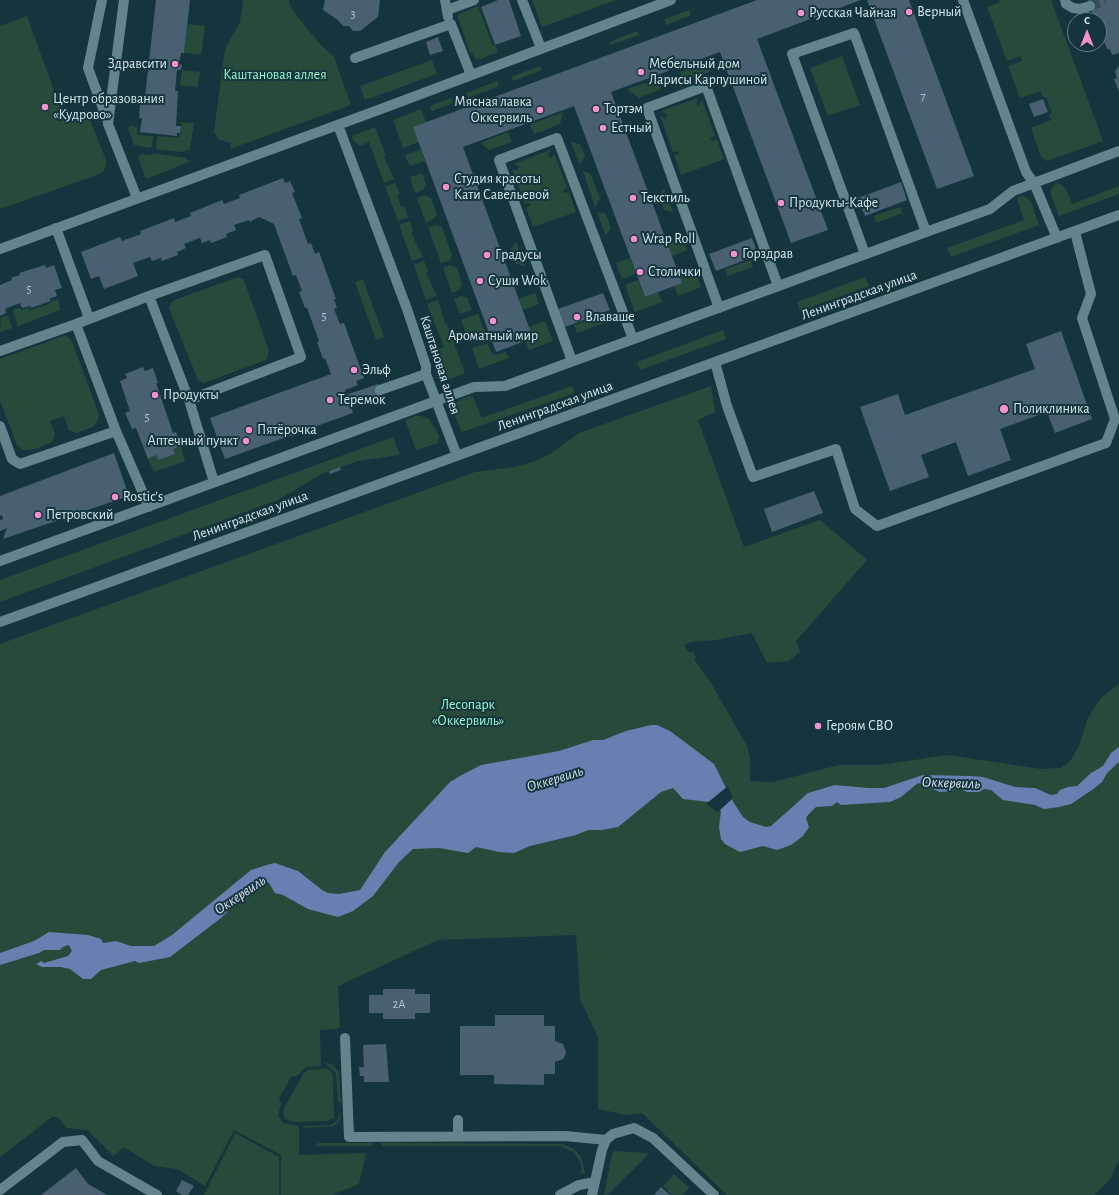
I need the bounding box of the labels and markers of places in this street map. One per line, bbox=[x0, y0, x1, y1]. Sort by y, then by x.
place label: Верный bbox=[917, 4, 961, 20]
place label: Русская Чайная bbox=[809, 5, 896, 21]
marker: Верный bbox=[904, 7, 914, 17]
marker: Русская Чайная bbox=[796, 8, 806, 18]
place label: Здравсити bbox=[108, 56, 167, 72]
place label: Мебельный дом Ларисы Карпушиной bbox=[649, 56, 767, 88]
marker: Здравсити bbox=[170, 59, 180, 69]
marker: Мебельный дом Ларисы Карпушиной bbox=[636, 67, 646, 77]
place label: Центр образования «Кудрово» bbox=[53, 91, 164, 124]
place label: Мясная лавка Оккервиль bbox=[454, 94, 532, 126]
place label: Тортэм bbox=[604, 101, 643, 117]
marker: Центр образования «Кудрово» bbox=[40, 102, 50, 112]
marker: Тортэм bbox=[591, 104, 601, 114]
marker: Мясная лавка Оккервиль bbox=[535, 105, 545, 115]
place label: Естный bbox=[611, 120, 652, 136]
marker: Естный bbox=[598, 123, 608, 133]
place label: Студия красоты Кати Савельевой bbox=[454, 171, 549, 204]
marker: Студия красоты Кати Савельевой bbox=[441, 182, 451, 192]
place label: Текстиль bbox=[641, 190, 690, 206]
marker: Текстиль bbox=[628, 193, 638, 203]
place label: Продукты-Кафе bbox=[789, 195, 878, 211]
marker: Продукты-Кафе bbox=[776, 198, 786, 208]
place label: Wrap Roll bbox=[642, 231, 695, 247]
marker: Wrap Roll bbox=[629, 234, 639, 244]
place label: Горздрав bbox=[742, 246, 793, 262]
place label: Градусы bbox=[495, 247, 542, 263]
marker: Горздрав bbox=[729, 249, 739, 259]
marker: Градусы bbox=[482, 250, 492, 260]
place label: Столички bbox=[648, 264, 701, 280]
marker: Столички bbox=[635, 267, 645, 277]
place label: Суши Wok bbox=[488, 273, 546, 289]
marker: Суши Wok bbox=[475, 276, 485, 286]
place label: Влаваше bbox=[585, 309, 635, 325]
marker: Влаваше bbox=[572, 312, 582, 322]
marker: Ароматный мир bbox=[488, 316, 498, 326]
place label: Ароматный мир bbox=[448, 328, 538, 344]
place label: Эльф bbox=[362, 362, 391, 378]
marker: Эльф bbox=[349, 365, 359, 375]
place label: Продукты bbox=[163, 387, 219, 403]
marker: Продукты bbox=[150, 390, 160, 400]
place label: Теремок bbox=[338, 392, 385, 408]
marker: Теремок bbox=[325, 395, 335, 405]
place label: Поликлиника bbox=[1013, 401, 1090, 417]
marker: Поликлиника bbox=[998, 403, 1010, 415]
place label: Пятёрочка bbox=[257, 422, 317, 438]
marker: Пятёрочка bbox=[244, 425, 254, 435]
place label: Аптечный пункт bbox=[148, 433, 238, 449]
marker: Аптечный пункт bbox=[241, 436, 251, 446]
place label: Rostic's bbox=[123, 489, 163, 505]
marker: Rostic's bbox=[110, 492, 120, 502]
place label: Петровский bbox=[46, 507, 113, 523]
marker: Петровский bbox=[33, 510, 43, 520]
place label: Героям СВО bbox=[826, 718, 893, 734]
marker: Героям СВО bbox=[813, 721, 823, 731]

